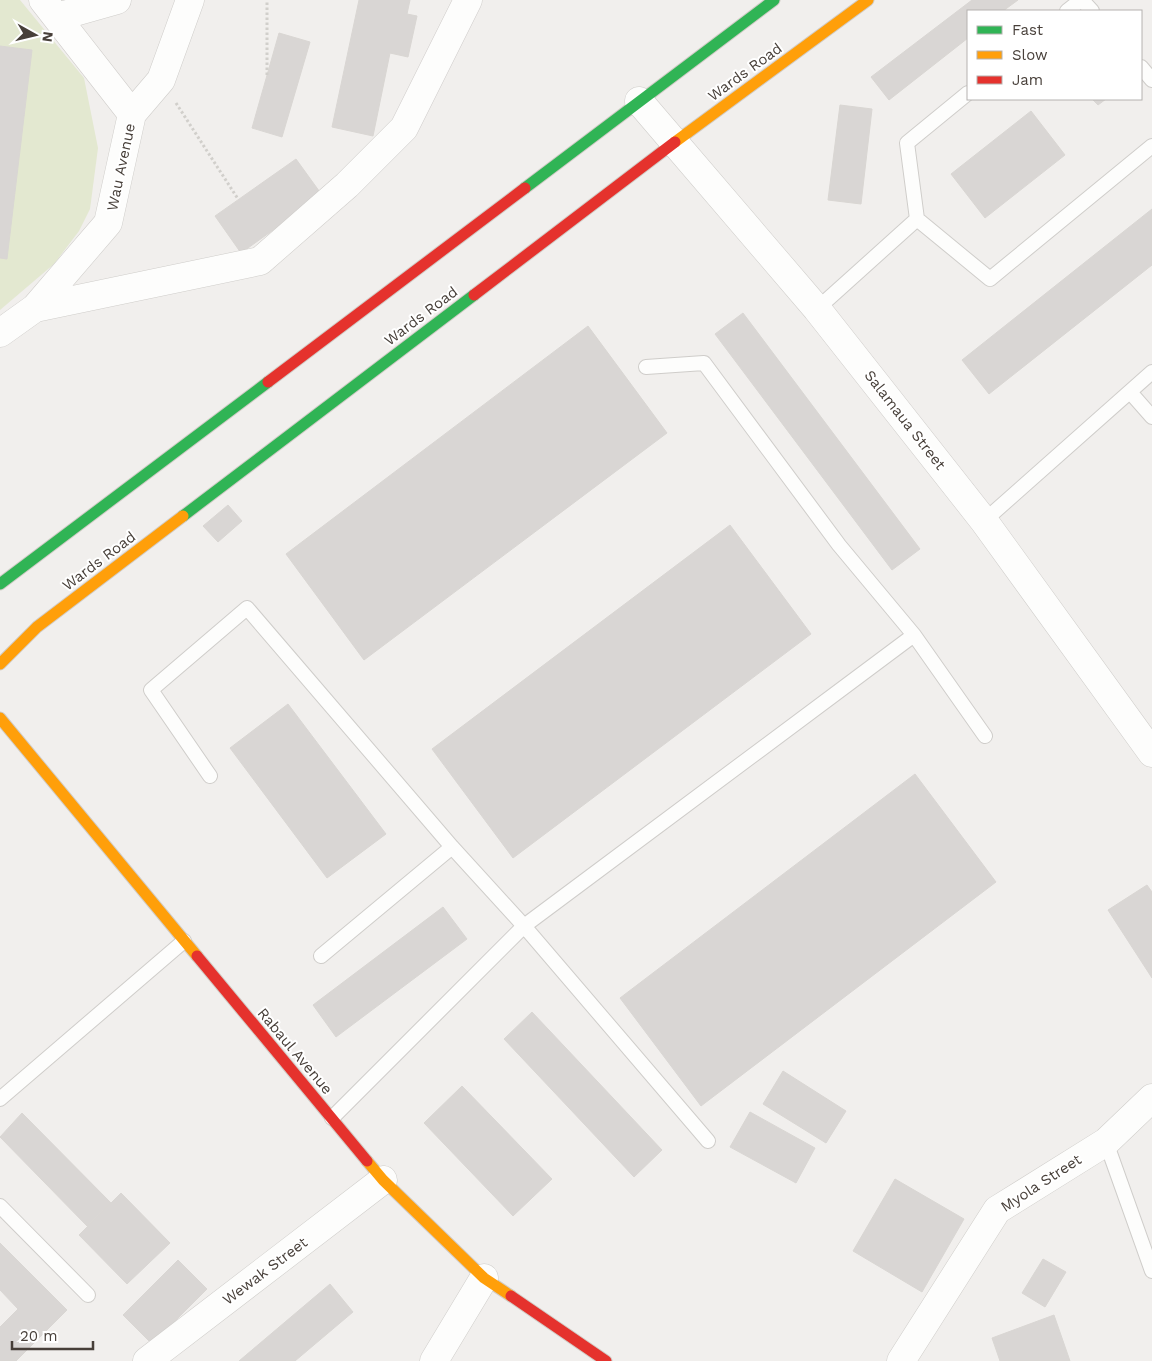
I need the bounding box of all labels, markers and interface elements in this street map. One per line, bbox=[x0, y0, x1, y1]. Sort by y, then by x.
north arrow bbox=[10, 10, 60, 60]
legend bbox=[967, 10, 1142, 100]
text: Fast bbox=[1012, 21, 1044, 39]
text: N bbox=[39, 31, 57, 43]
street label: Wards Road bbox=[704, 39, 786, 105]
text: Slow bbox=[1012, 46, 1048, 64]
text: Jam bbox=[1012, 71, 1043, 89]
street label: Wau Avenue bbox=[103, 122, 139, 212]
street label: Wards Road bbox=[381, 283, 461, 349]
street label: Salamaua Street bbox=[861, 367, 950, 474]
street label: Wards Road bbox=[59, 528, 139, 594]
street label: Rabaul Avenue bbox=[254, 1004, 336, 1098]
street label: Myola Street bbox=[997, 1150, 1085, 1216]
street label: Wewak Street bbox=[219, 1233, 312, 1309]
scale bar bbox=[12, 1318, 94, 1350]
text: 20 m bbox=[20, 1327, 58, 1345]

